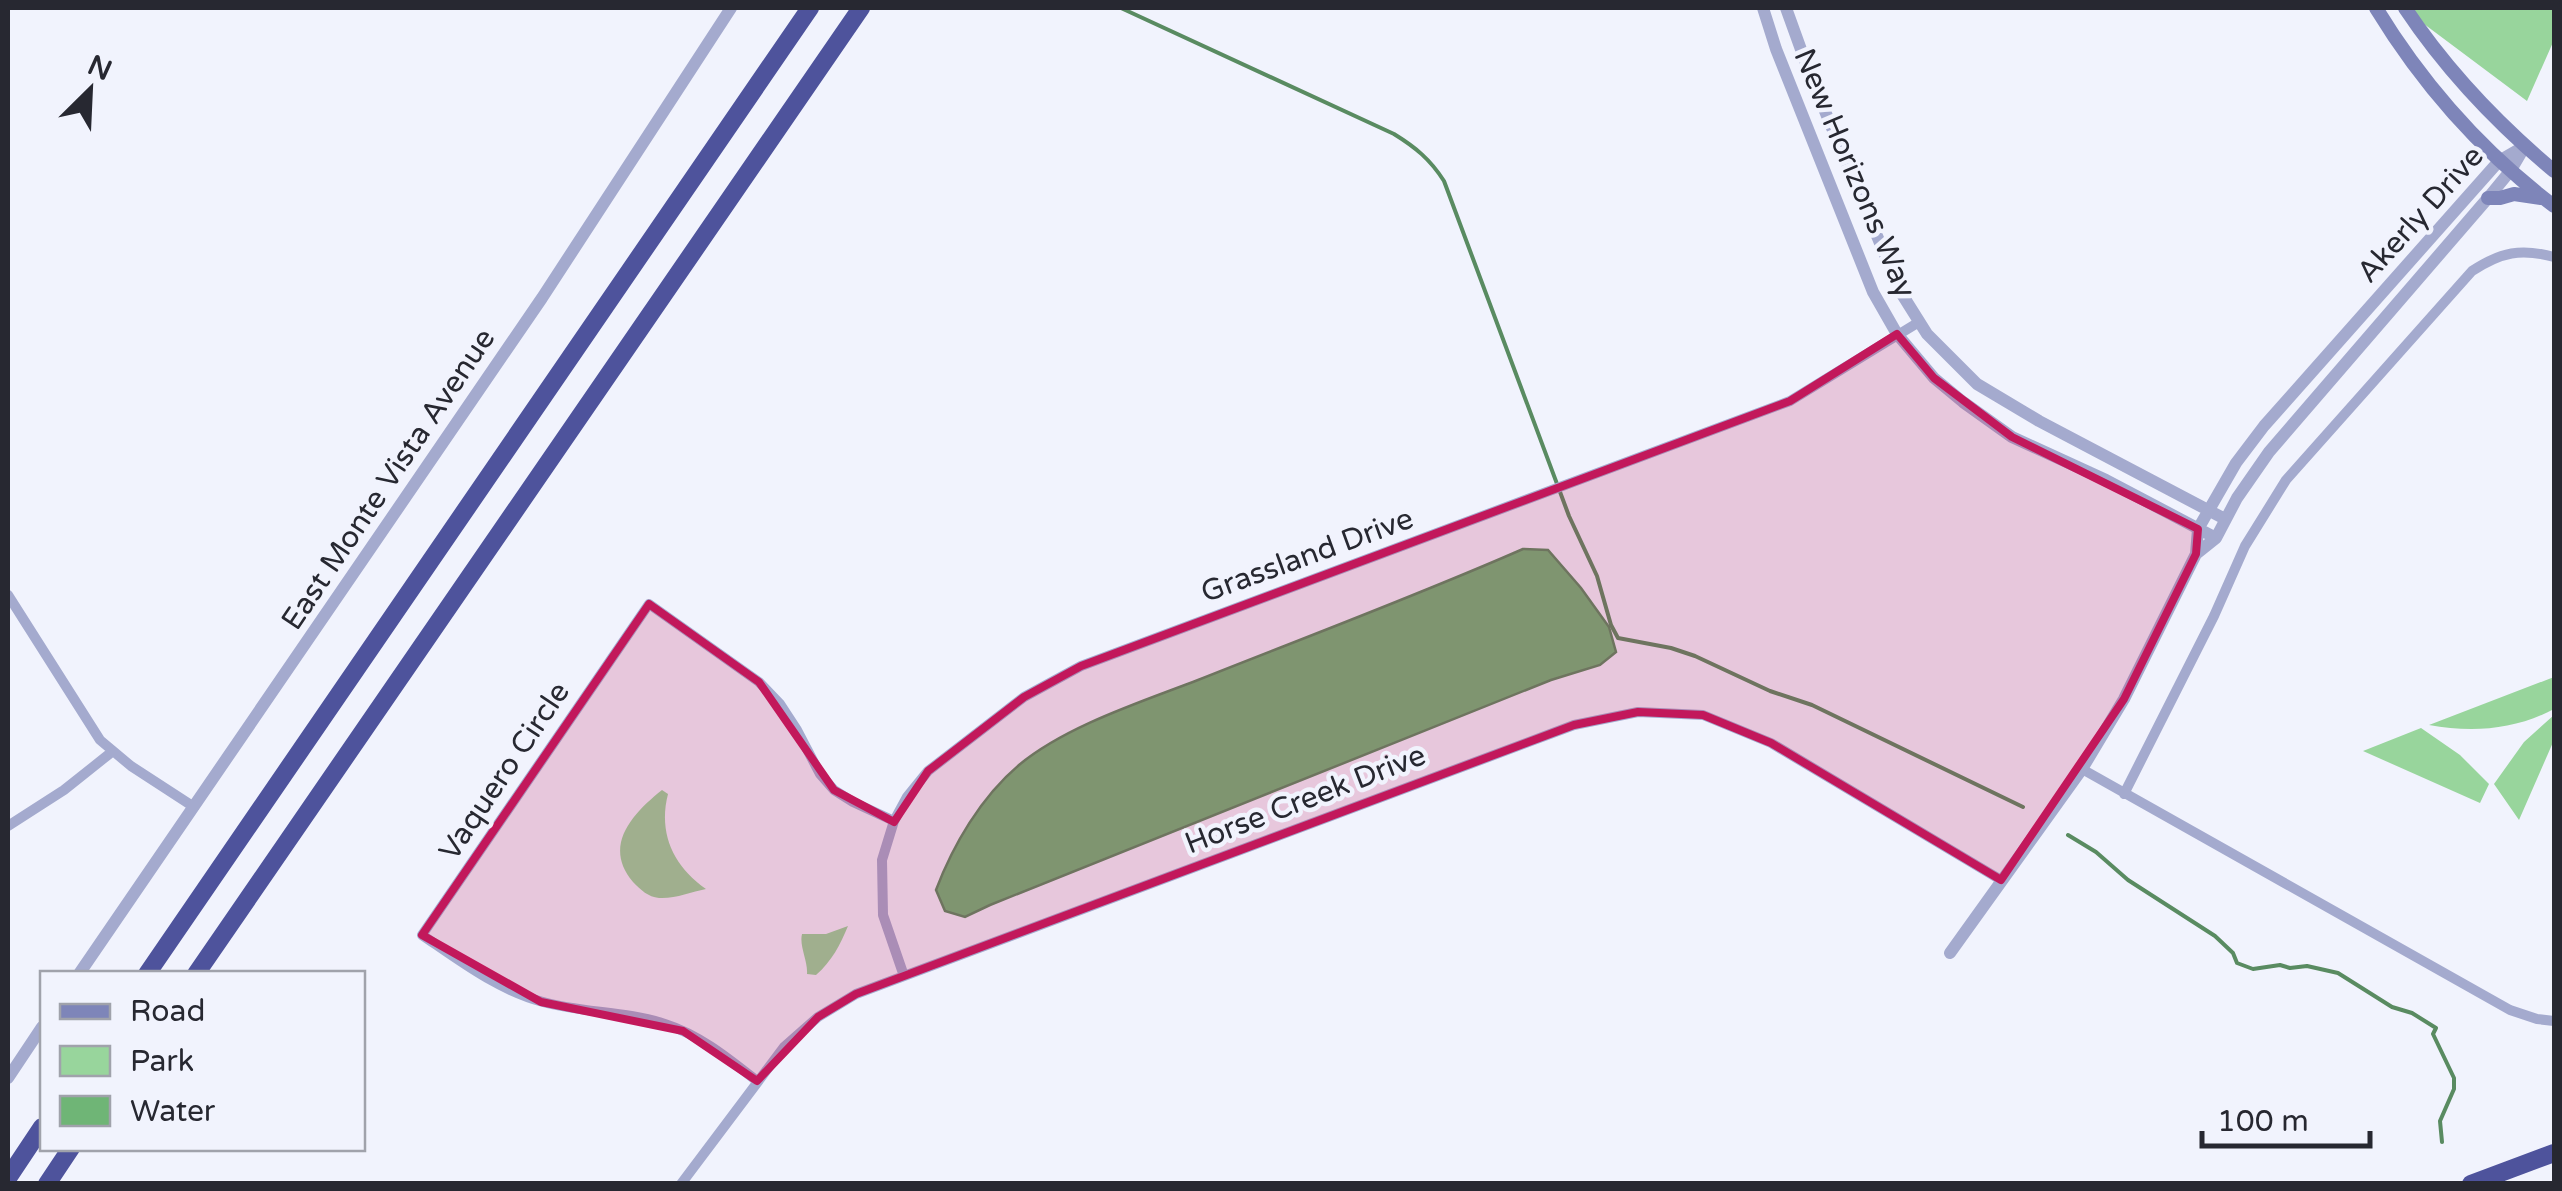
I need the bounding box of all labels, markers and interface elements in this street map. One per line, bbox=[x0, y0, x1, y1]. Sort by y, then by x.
north arrow bbox=[40, 40, 140, 140]
street label: New Horizons Way bbox=[1785, 43, 1924, 303]
text: N bbox=[83, 48, 117, 88]
street label: Akerly Drive bbox=[2349, 138, 2492, 291]
street label: East Monte Vista Avenue bbox=[274, 321, 503, 637]
street label: Grassland Drive bbox=[1196, 500, 1418, 611]
street label: Vaquero Circle bbox=[431, 675, 578, 867]
street label: Horse Creek Drive bbox=[1180, 737, 1431, 862]
legend bbox=[40, 971, 365, 1151]
text: Road bbox=[130, 993, 205, 1030]
text: Park bbox=[130, 1043, 194, 1080]
scale bar bbox=[2202, 1086, 2370, 1148]
text: Water bbox=[130, 1093, 216, 1130]
text: 100 m bbox=[2217, 1103, 2309, 1140]

